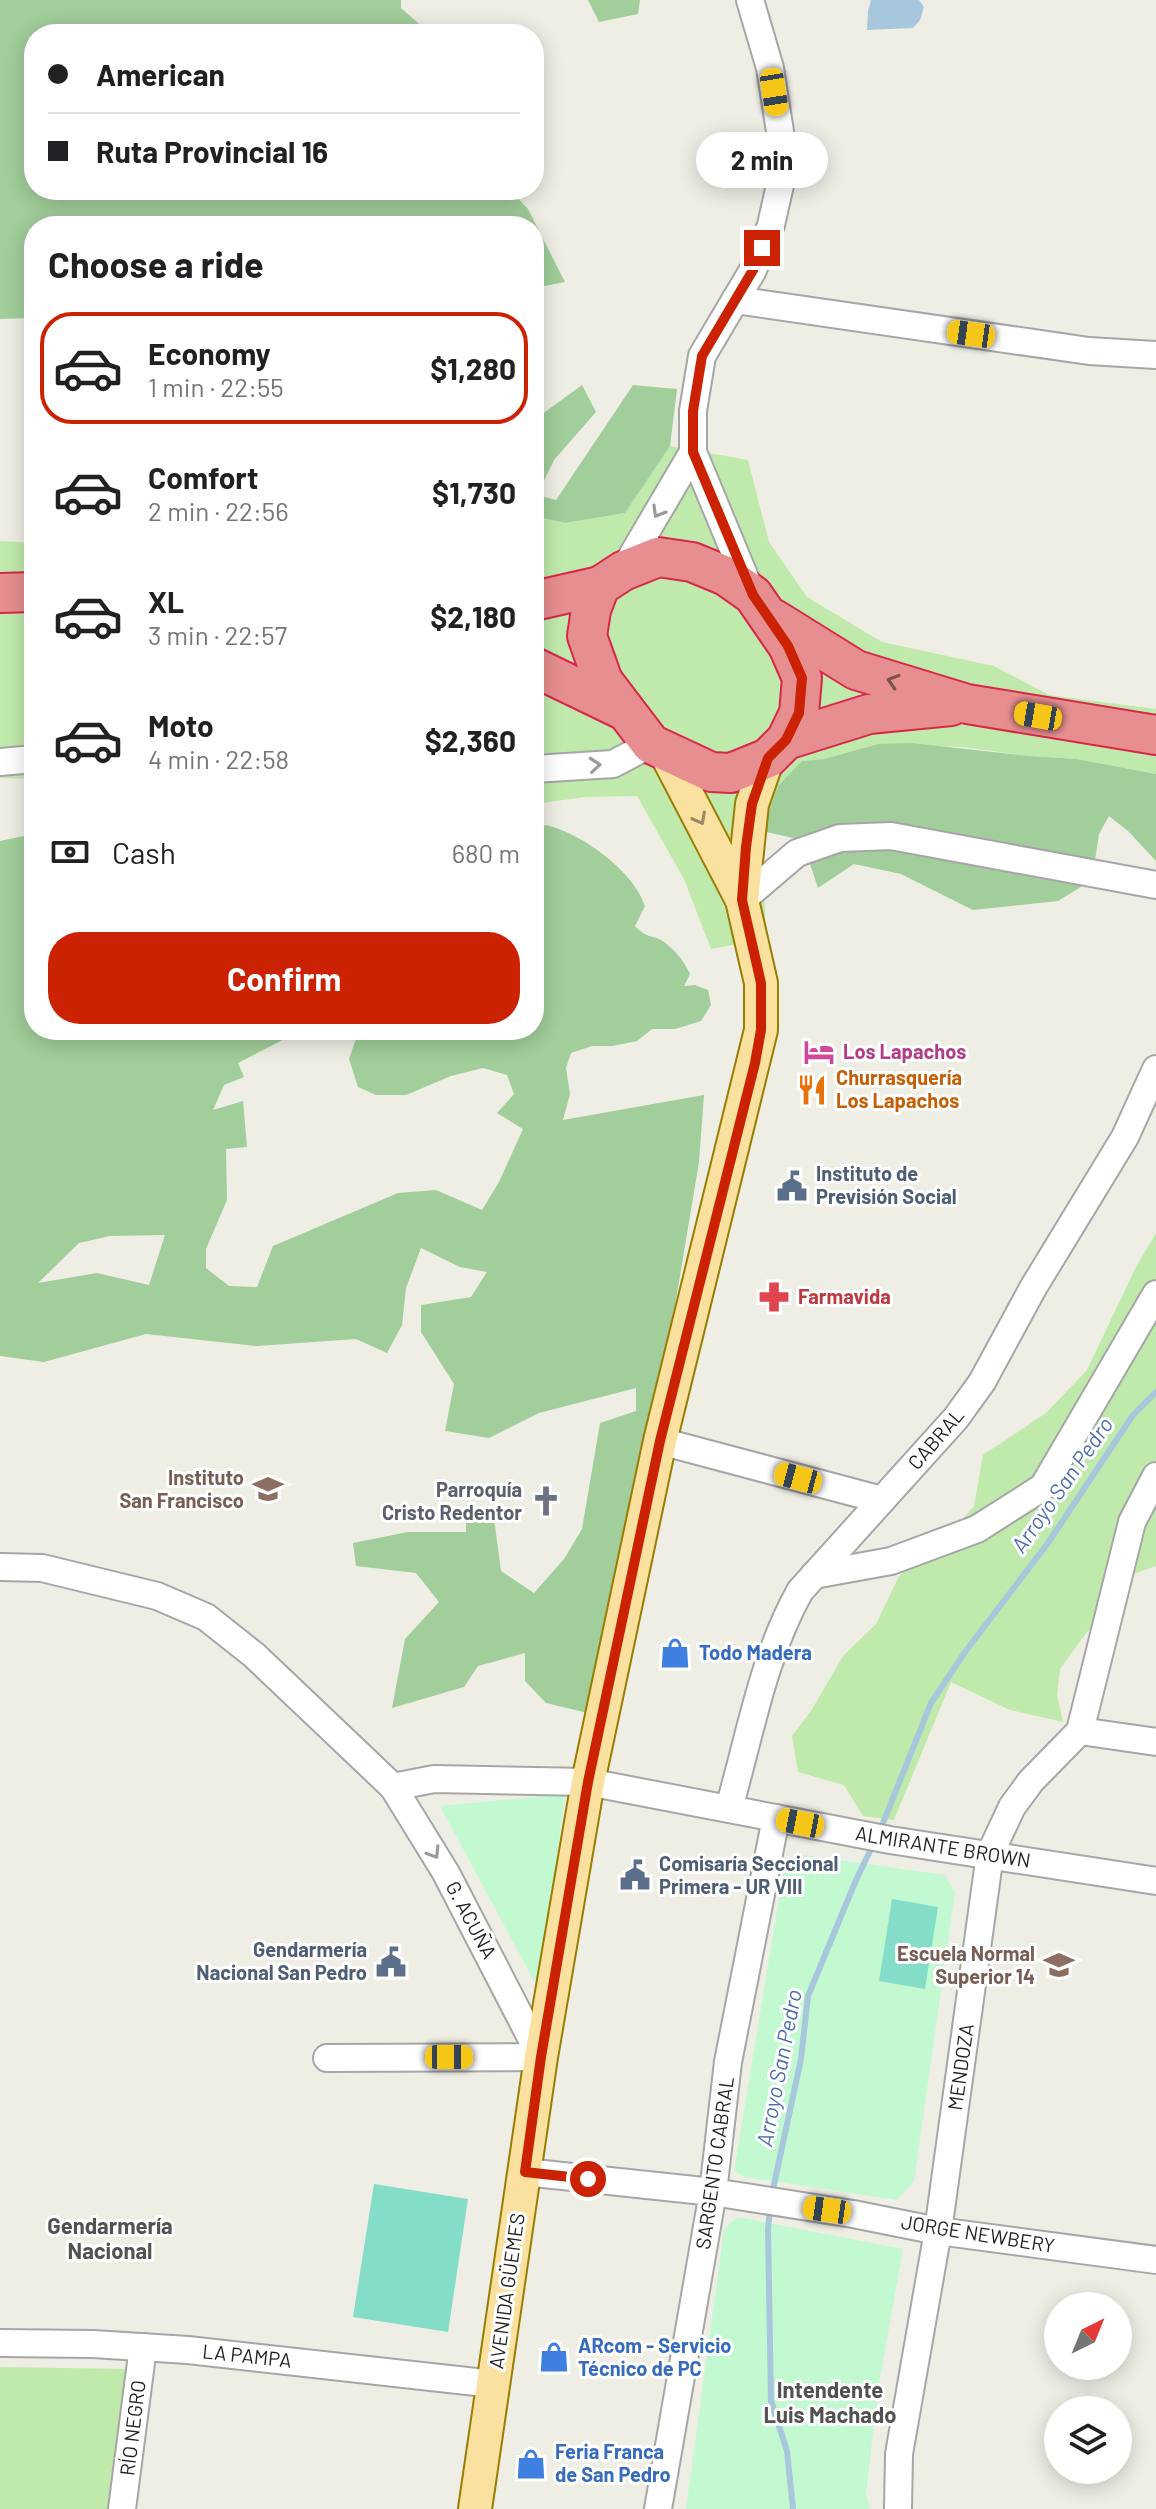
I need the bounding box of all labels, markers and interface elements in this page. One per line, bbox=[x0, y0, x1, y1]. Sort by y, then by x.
text: American bbox=[96, 56, 225, 92]
car bbox=[758, 66, 790, 118]
callout: 2 min bbox=[696, 132, 828, 188]
text: Ruta Provincial 16 bbox=[96, 133, 328, 169]
text: 2 min bbox=[731, 144, 793, 175]
route end bbox=[744, 230, 780, 266]
text: Choose a ride bbox=[48, 242, 264, 285]
car bbox=[946, 319, 996, 349]
icon: car bbox=[52, 332, 124, 404]
text: Economy bbox=[148, 335, 271, 371]
text: $1,280 bbox=[430, 350, 516, 386]
text: 1 min · 22:55 bbox=[148, 371, 284, 402]
icon: car bbox=[52, 456, 124, 528]
text: Comfort bbox=[148, 459, 258, 495]
text: $1,730 bbox=[432, 474, 516, 510]
text: 2 min · 22:56 bbox=[148, 495, 289, 526]
one-way arrow bbox=[652, 503, 668, 518]
icon: car bbox=[52, 580, 124, 652]
text: XL bbox=[148, 583, 184, 619]
text: $2,180 bbox=[430, 598, 516, 634]
text: 3 min · 22:57 bbox=[148, 619, 287, 650]
one-way arrow bbox=[886, 674, 900, 690]
car bbox=[1012, 700, 1064, 732]
icon: car bbox=[52, 704, 124, 776]
text: Moto bbox=[148, 707, 214, 743]
text: $2,360 bbox=[425, 722, 516, 758]
text: 4 min · 22:58 bbox=[148, 743, 289, 774]
one-way arrow bbox=[589, 757, 602, 774]
one-way arrow bbox=[690, 810, 705, 825]
icon: cash bbox=[48, 830, 92, 874]
text: Cash bbox=[112, 834, 176, 870]
text: 680 m bbox=[452, 837, 520, 868]
button: Confirm bbox=[48, 932, 520, 1024]
hotel icon: Los Lapachos bbox=[802, 1035, 836, 1069]
place label: Los Lapachos bbox=[843, 1039, 966, 1063]
place label: Churrasquería Los Lapachos bbox=[836, 1065, 962, 1112]
restaurant icon: Churrasquería Los Lapachos bbox=[795, 1073, 829, 1107]
place label: Instituto de Previsión Social bbox=[816, 1161, 957, 1208]
public building icon: Instituto de Previsión Social bbox=[775, 1169, 809, 1203]
pharmacy icon: Farmavida bbox=[757, 1280, 791, 1314]
place label: Farmavida bbox=[798, 1284, 891, 1308]
street label: CABRAL bbox=[902, 1403, 968, 1474]
water label: Arroyo San Pedro bbox=[1005, 1412, 1118, 1557]
car bbox=[772, 1460, 824, 1496]
place label: Instituto San Francisco bbox=[119, 1465, 244, 1512]
school or university icon: Instituto San Francisco bbox=[251, 1472, 285, 1506]
place label: Parroquía Cristo Redentor bbox=[382, 1477, 522, 1524]
church icon: Parroquía Cristo Redentor bbox=[529, 1484, 563, 1518]
shop icon: Todo Madera bbox=[658, 1636, 692, 1670]
place label: Todo Madera bbox=[699, 1640, 812, 1664]
car bbox=[774, 1807, 826, 1839]
street label: ALMIRANTE BROWN bbox=[854, 1820, 1032, 1872]
one-way arrow bbox=[425, 1844, 440, 1859]
place label: Comisaría Seccional Primera - UR VIII bbox=[659, 1851, 838, 1898]
public building icon: Comisaría Seccional Primera - UR VIII bbox=[618, 1858, 652, 1892]
street label: G. ACUÑA bbox=[441, 1877, 502, 1962]
place label: Gendarmería Nacional San Pedro bbox=[196, 1937, 367, 1984]
place label: Escuela Normal Superior 14 bbox=[897, 1941, 1035, 1988]
public building icon: Gendarmería Nacional San Pedro bbox=[374, 1945, 408, 1979]
school or university icon: Escuela Normal Superior 14 bbox=[1042, 1948, 1076, 1982]
water label: Arroyo San Pedro bbox=[750, 1987, 806, 2149]
street label: MENDOZA bbox=[942, 2022, 978, 2112]
car bbox=[425, 2045, 473, 2069]
street label: SARGENTO CABRAL bbox=[690, 2075, 738, 2251]
route start bbox=[570, 2161, 606, 2197]
car bbox=[802, 2195, 852, 2225]
street label: JORGE NEWBERY bbox=[900, 2209, 1057, 2257]
street label: AVENIDA GÜEMES bbox=[483, 2211, 529, 2370]
district label: Gendarmería Nacional bbox=[47, 2212, 173, 2263]
north arrow bbox=[1044, 2292, 1132, 2380]
map controls bbox=[1044, 2292, 1132, 2484]
place label: ARcom - Servicio Técnico de PC bbox=[578, 2333, 731, 2380]
street label: LA PAMPA bbox=[201, 2338, 293, 2372]
shop icon: ARcom - Servicio Técnico de PC bbox=[537, 2340, 571, 2374]
district label: Intendente Luis Machado bbox=[763, 2376, 897, 2427]
street label: RÍO NEGRO bbox=[114, 2379, 150, 2477]
button: layers bbox=[1044, 2396, 1132, 2484]
place label: Feria Franca de San Pedro bbox=[555, 2439, 671, 2486]
shop icon: Feria Franca de San Pedro bbox=[514, 2447, 548, 2481]

